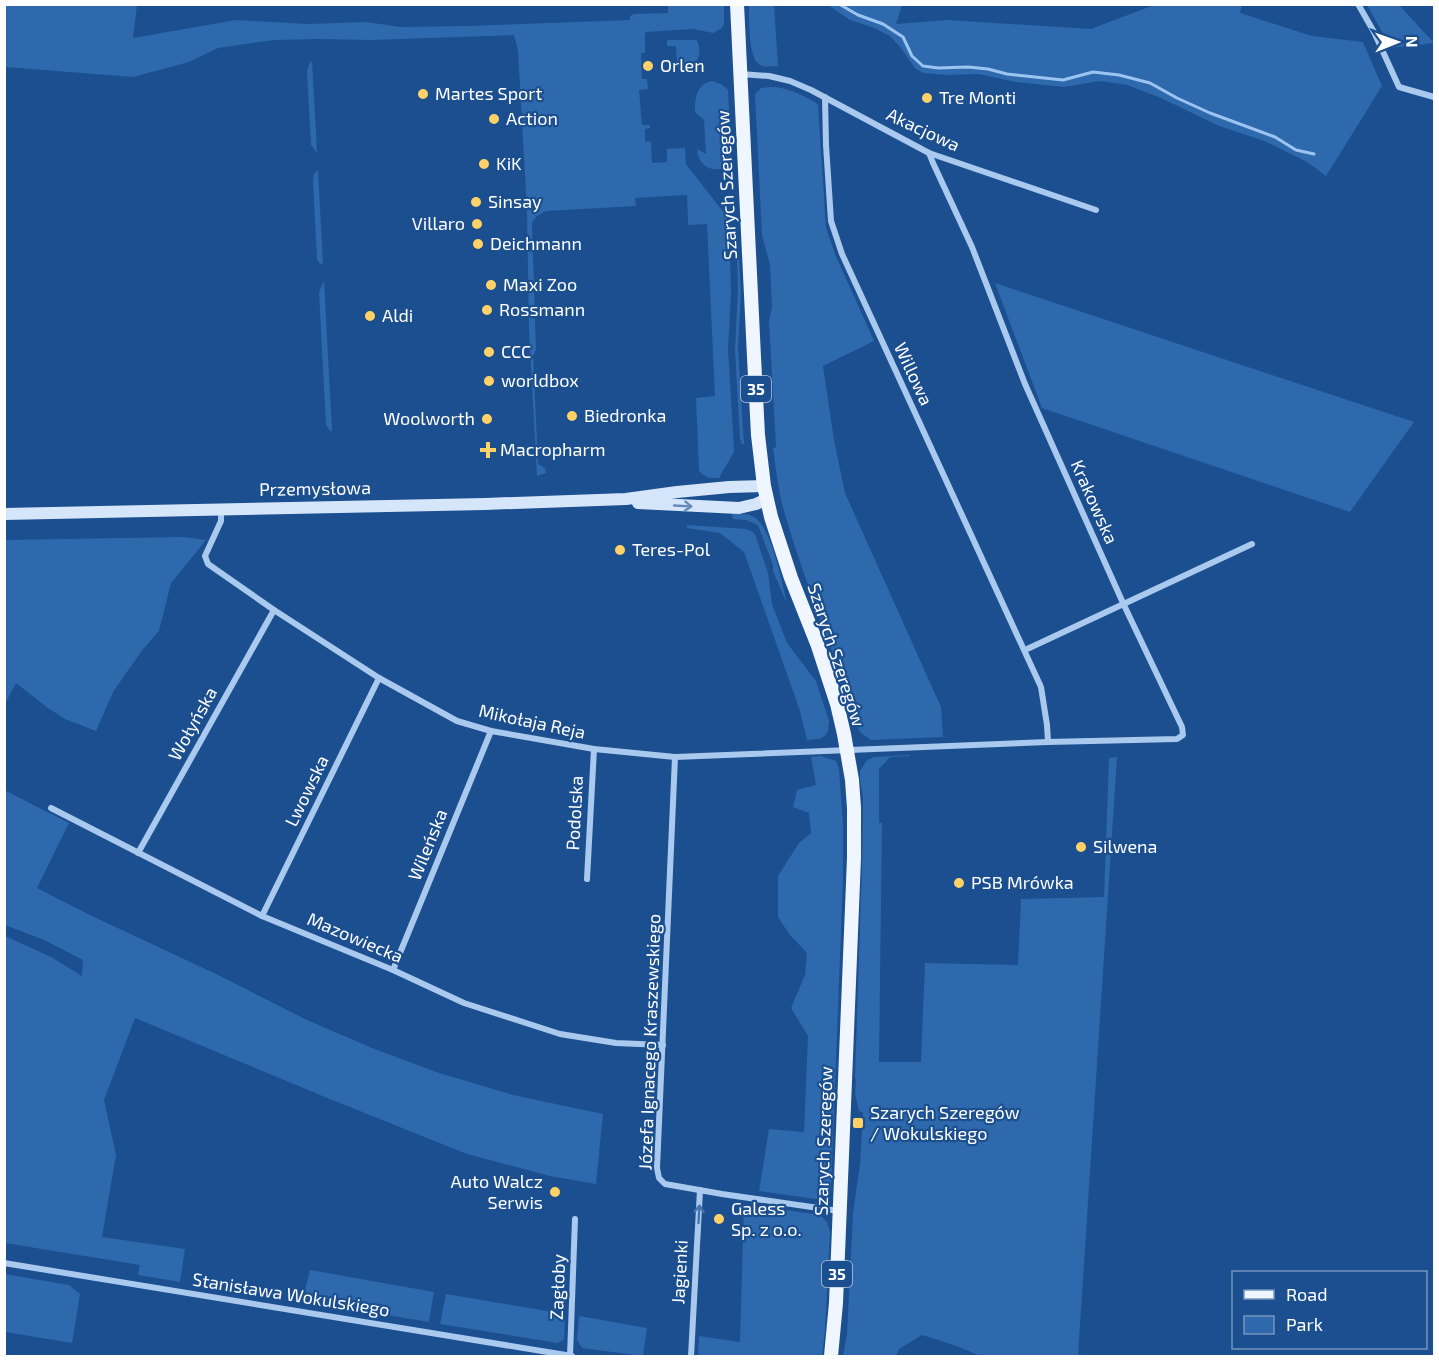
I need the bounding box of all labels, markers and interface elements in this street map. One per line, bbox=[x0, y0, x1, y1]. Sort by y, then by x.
north arrow bbox=[1367, 12, 1427, 72]
text: N bbox=[1403, 36, 1422, 48]
place label: Orlen bbox=[660, 54, 705, 76]
marker: Orlen bbox=[641, 59, 655, 73]
place label: Martes Sport bbox=[435, 82, 543, 104]
place label: Tre Monti bbox=[939, 86, 1016, 108]
marker: Martes Sport bbox=[416, 87, 430, 101]
marker: Tre Monti bbox=[920, 91, 934, 105]
street label: Akacjowa bbox=[883, 103, 964, 156]
place label: Action bbox=[506, 107, 558, 129]
street label: Szarych Szeregów bbox=[711, 110, 741, 260]
marker: Action bbox=[487, 112, 501, 126]
place label: KiK bbox=[496, 152, 522, 174]
marker: KiK bbox=[477, 157, 491, 171]
place label: Sinsay bbox=[488, 190, 542, 212]
marker: Sinsay bbox=[469, 195, 483, 209]
place label: Villaro bbox=[412, 212, 465, 234]
marker: Villaro bbox=[470, 217, 484, 231]
place label: Deichmann bbox=[490, 232, 582, 254]
marker: Deichmann bbox=[471, 237, 485, 251]
place label: Maxi Zoo bbox=[503, 273, 577, 295]
marker: Maxi Zoo bbox=[484, 278, 498, 292]
place label: Rossmann bbox=[499, 298, 585, 320]
marker: Rossmann bbox=[480, 303, 494, 317]
place label: Aldi bbox=[382, 304, 413, 326]
marker: Aldi bbox=[363, 309, 377, 323]
street label: Willowa bbox=[890, 339, 938, 409]
place label: CCC bbox=[501, 340, 531, 362]
marker: CCC bbox=[482, 345, 496, 359]
place label: worldbox bbox=[501, 369, 579, 391]
marker: worldbox bbox=[482, 374, 496, 388]
road number: 35 bbox=[741, 376, 771, 402]
place label: Biedronka bbox=[584, 404, 666, 426]
place label: Woolworth bbox=[383, 407, 475, 429]
marker: Biedronka bbox=[565, 409, 579, 423]
marker: Woolworth bbox=[480, 412, 494, 426]
place label: Macropharm bbox=[500, 438, 605, 460]
marker: Macropharm bbox=[481, 443, 495, 457]
street label: Krakowska bbox=[1067, 456, 1123, 547]
street label: Przemysłowa bbox=[259, 476, 371, 500]
one-way arrow bbox=[673, 500, 693, 511]
place label: Teres-Pol bbox=[632, 538, 711, 560]
marker: Teres-Pol bbox=[613, 543, 627, 557]
street label: Szarych Szeregów bbox=[803, 580, 871, 729]
street label: Wołyńska bbox=[163, 683, 221, 764]
street label: Mikołaja Reja bbox=[477, 699, 588, 743]
street label: Lwowska bbox=[279, 751, 333, 830]
street label: Podolska bbox=[561, 775, 587, 851]
street label: Wileńska bbox=[403, 806, 451, 884]
place label: Silwena bbox=[1093, 835, 1157, 857]
marker: Silwena bbox=[1074, 840, 1088, 854]
place label: PSB Mrówka bbox=[971, 871, 1074, 893]
marker: PSB Mrówka bbox=[952, 876, 966, 890]
street label: Mazowiecka bbox=[304, 907, 407, 967]
street label: Józefa Ignacego Kraszewskiego bbox=[634, 913, 664, 1171]
street label: Szarych Szeregów bbox=[809, 1066, 837, 1216]
place label: Szarych Szeregów / Wokulskiego bbox=[870, 1101, 1020, 1144]
marker: Szarych Szeregów / Wokulskiego bbox=[851, 1116, 865, 1130]
place label: Auto Walcz Serwis bbox=[451, 1170, 543, 1213]
marker: Auto Walcz Serwis bbox=[548, 1185, 562, 1199]
place label: Galess Sp. z o.o. bbox=[731, 1197, 802, 1240]
one-way arrow bbox=[693, 1205, 704, 1225]
marker: Galess Sp. z o.o. bbox=[712, 1212, 726, 1226]
street label: Jagienki bbox=[666, 1239, 692, 1305]
street label: Zagłoby bbox=[545, 1253, 569, 1320]
road number: 35 bbox=[822, 1261, 852, 1287]
street label: Stanisława Wokulskiego bbox=[191, 1268, 391, 1320]
legend bbox=[1232, 1271, 1427, 1349]
text: Road bbox=[1286, 1283, 1327, 1305]
text: Park bbox=[1286, 1313, 1323, 1335]

